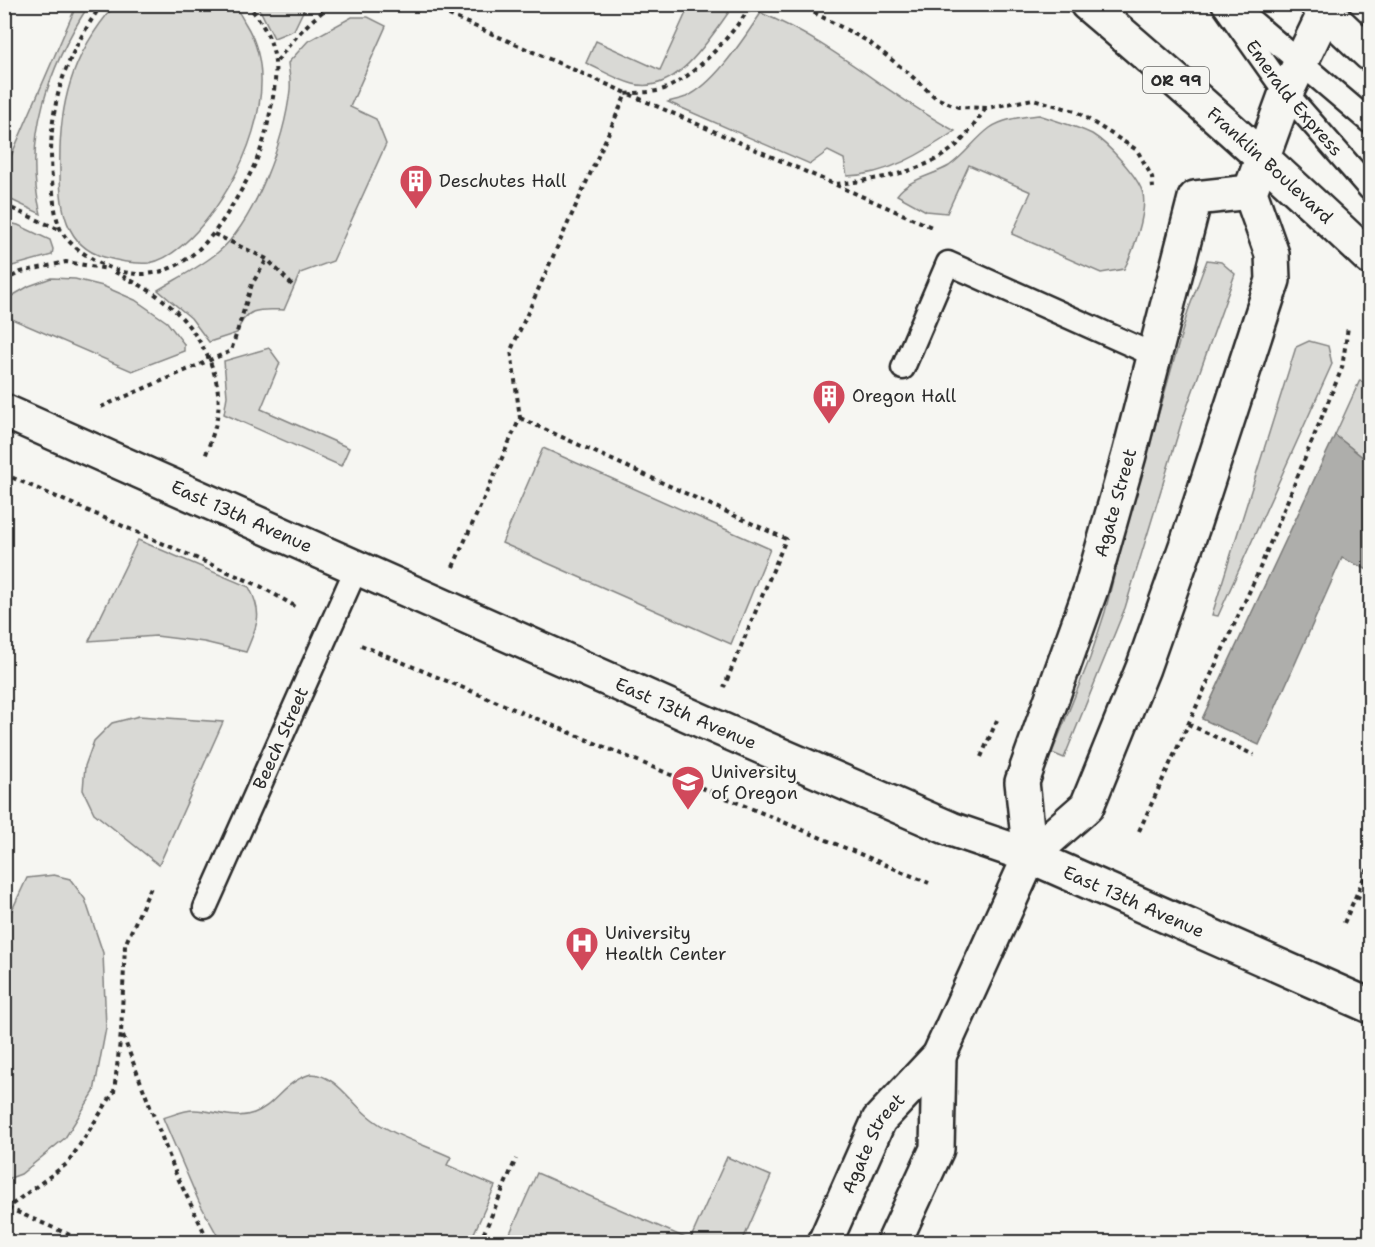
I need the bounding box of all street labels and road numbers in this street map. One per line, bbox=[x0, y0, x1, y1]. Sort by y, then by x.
street label: Emerald Express bbox=[1240, 35, 1348, 161]
road number: OR 99 bbox=[1143, 67, 1209, 93]
street label: Franklin Boulevard bbox=[1202, 102, 1338, 229]
street label: Agate Street bbox=[1089, 446, 1142, 560]
street label: East 13th Avenue bbox=[167, 475, 316, 558]
street label: East 13th Avenue bbox=[611, 672, 760, 755]
street label: Beech Street bbox=[247, 683, 314, 793]
street label: East 13th Avenue bbox=[1059, 860, 1208, 943]
street label: Agate Street bbox=[836, 1088, 910, 1197]

